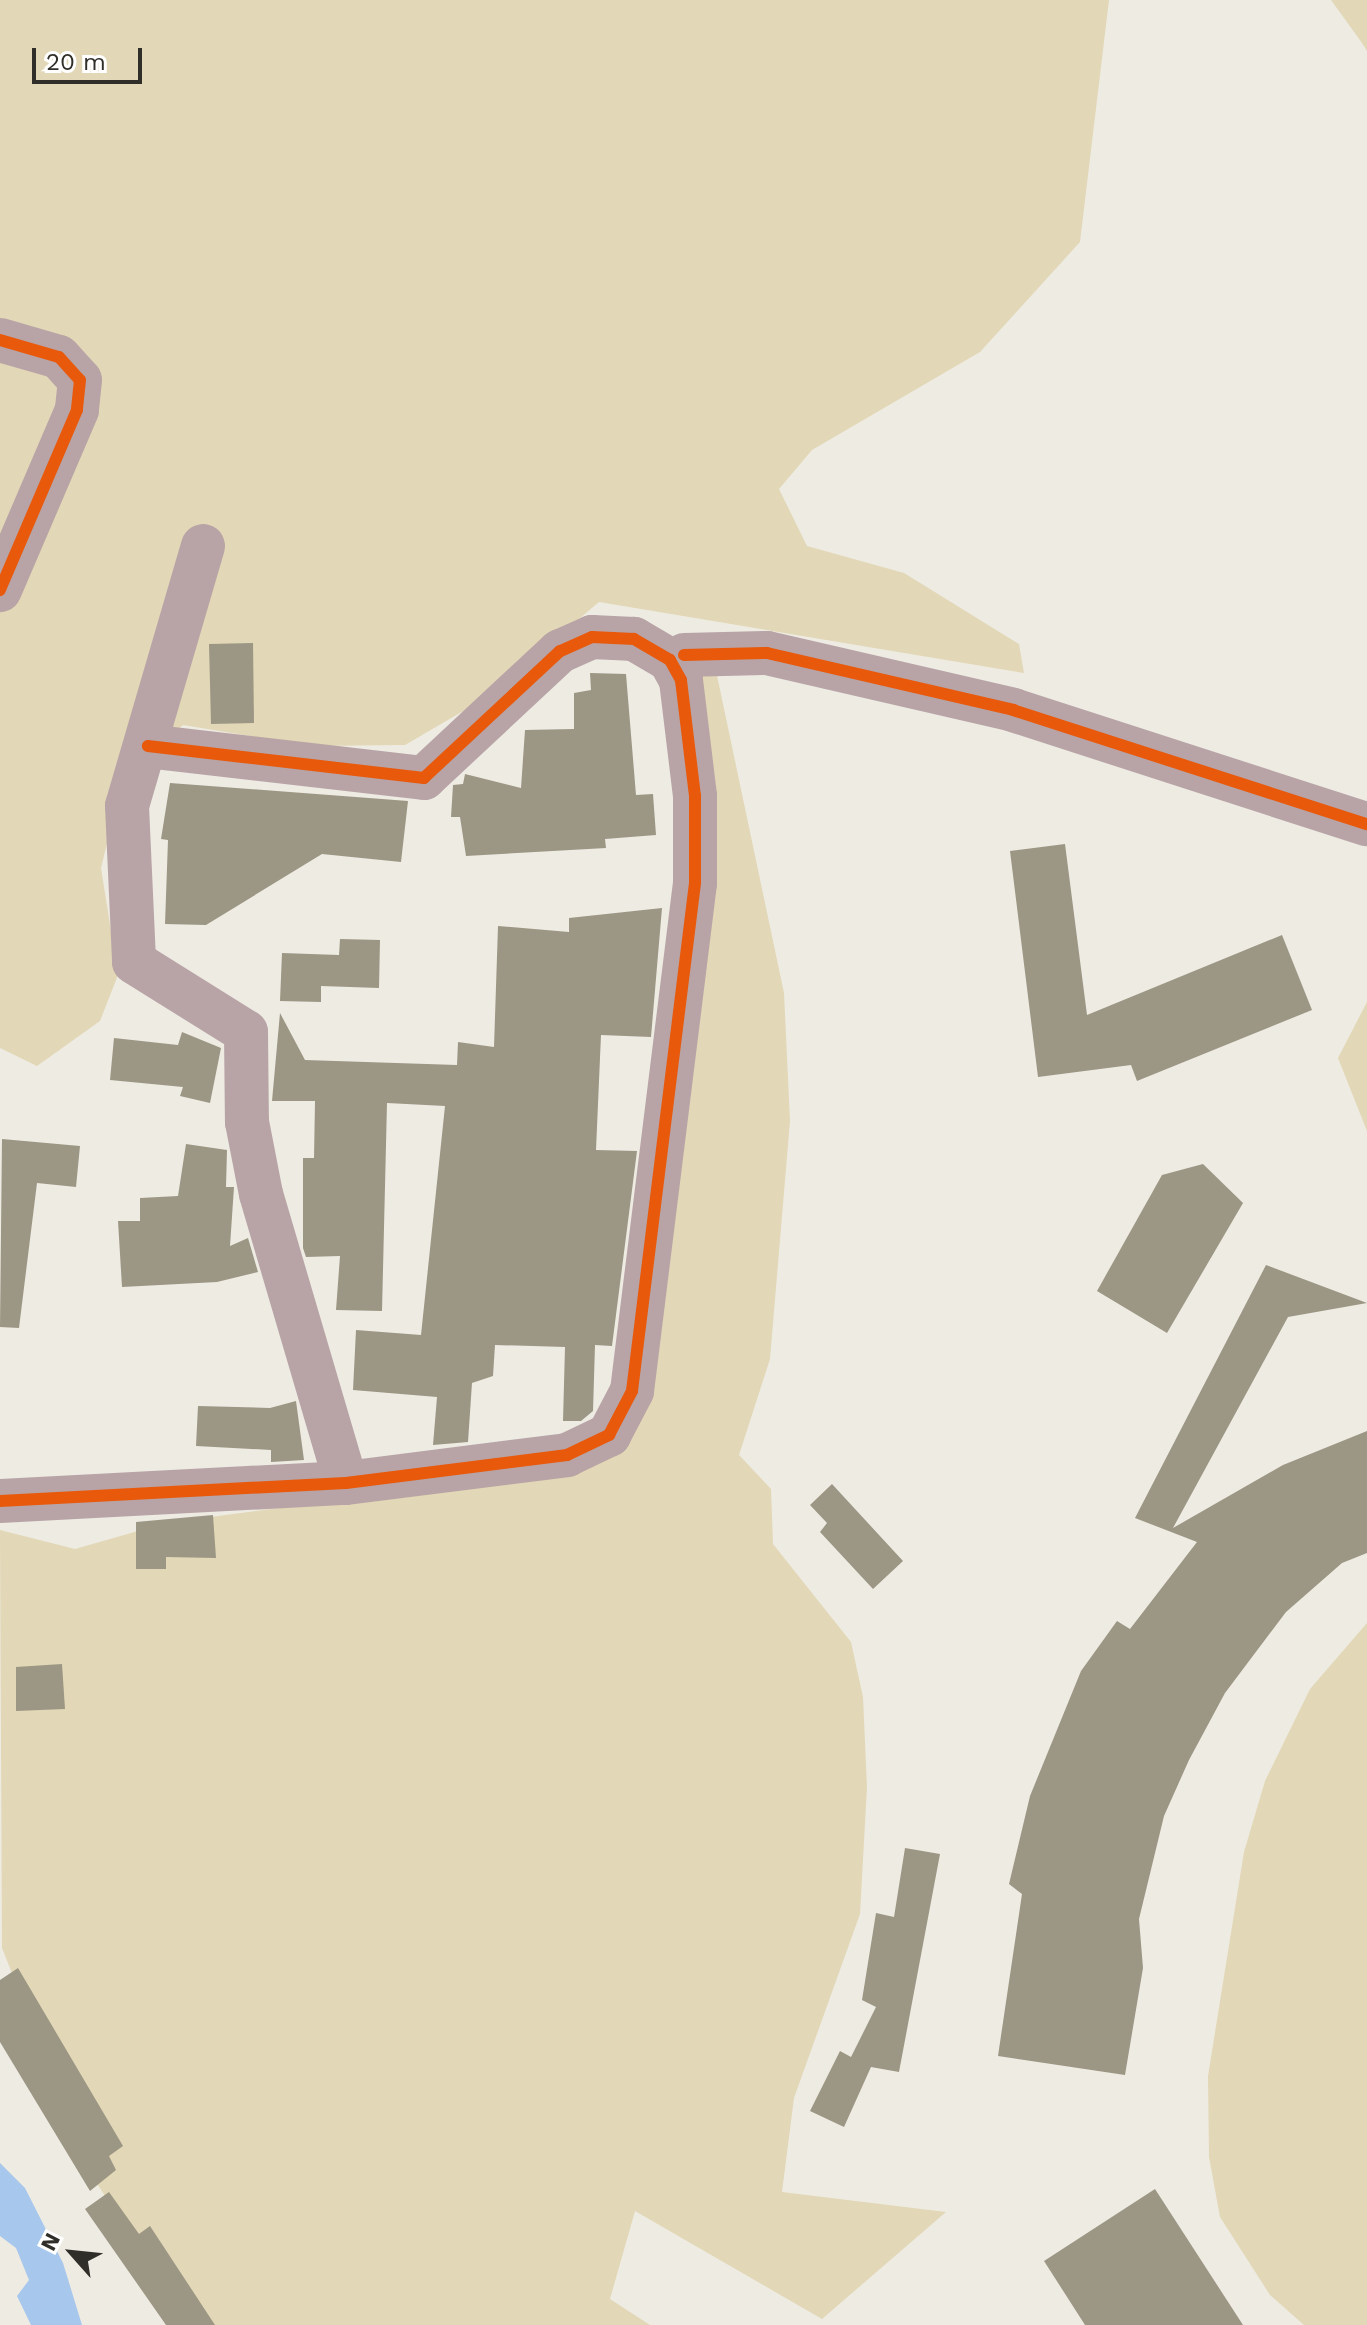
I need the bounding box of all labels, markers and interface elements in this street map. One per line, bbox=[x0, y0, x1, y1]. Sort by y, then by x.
scale bar bbox=[36, 32, 146, 82]
text: 20 m bbox=[46, 48, 106, 76]
north arrow bbox=[32, 2213, 112, 2293]
text: N bbox=[35, 2229, 65, 2255]

